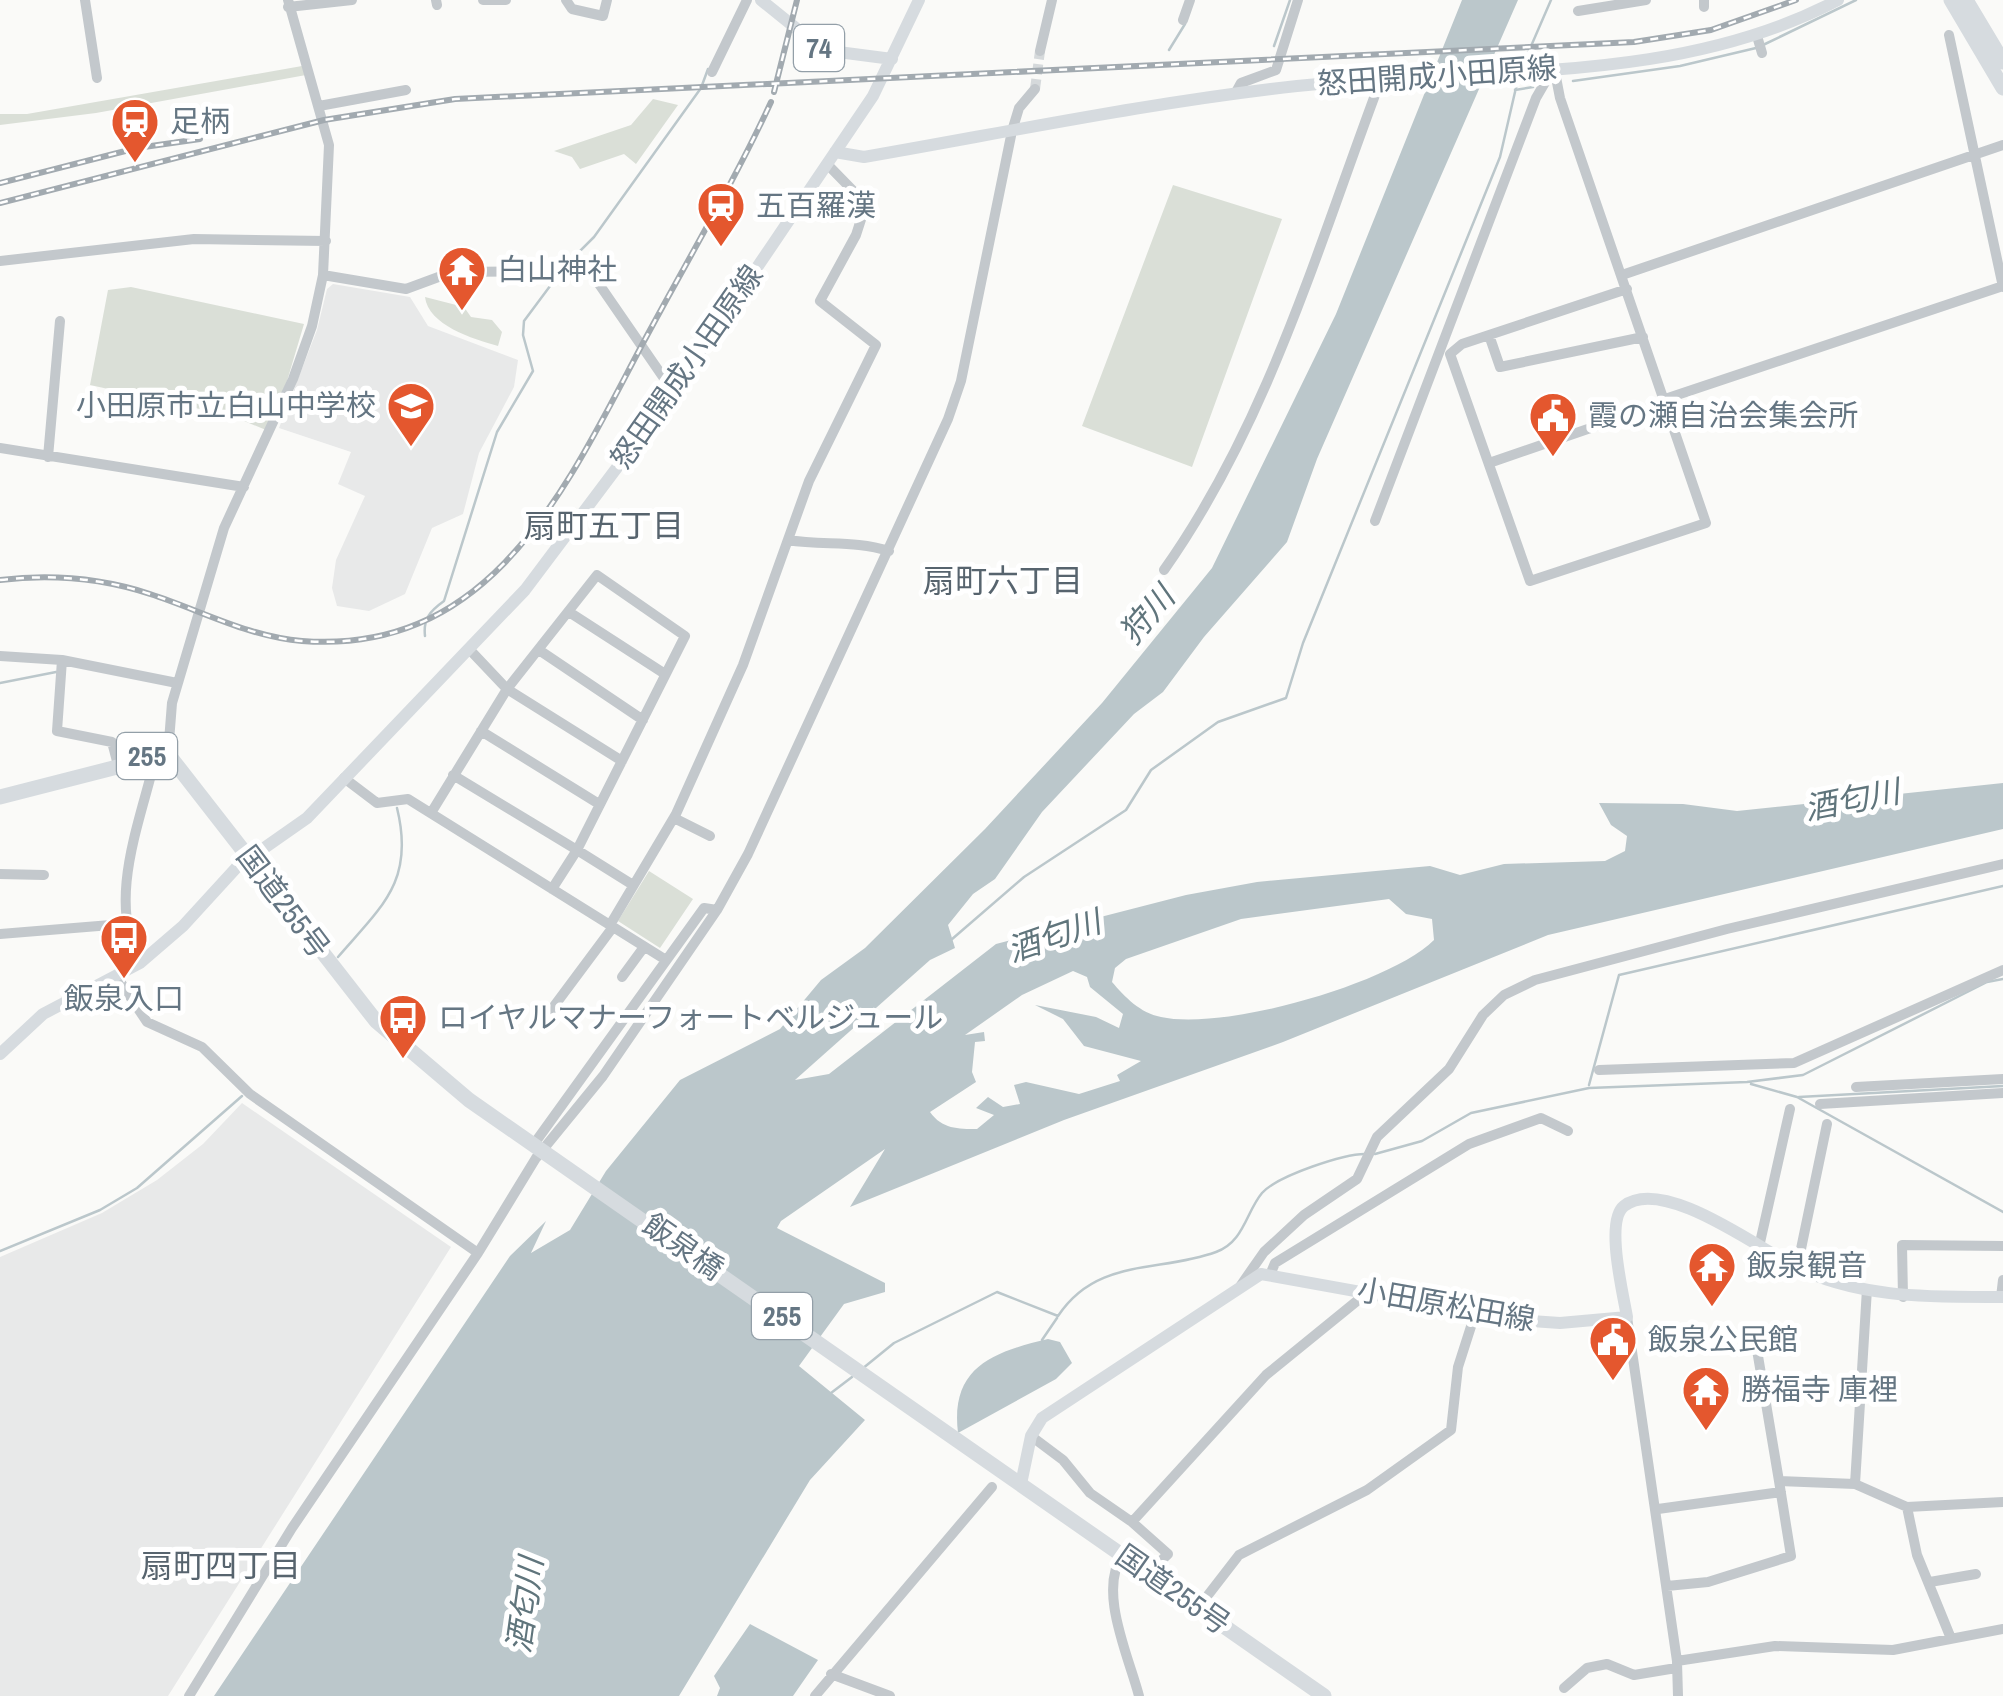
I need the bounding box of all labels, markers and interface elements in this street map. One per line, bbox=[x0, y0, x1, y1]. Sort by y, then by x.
road number: 74 bbox=[794, 25, 844, 71]
street label: 怒田開成小田原線 bbox=[1316, 47, 1558, 103]
station icon: 足柄 bbox=[109, 96, 161, 164]
place label: 足柄 bbox=[170, 101, 230, 141]
station icon: 五百羅漢 bbox=[695, 180, 747, 248]
place label: 五百羅漢 bbox=[756, 185, 876, 225]
temple icon: 白山神社 bbox=[436, 244, 488, 312]
place label: 白山神社 bbox=[497, 249, 617, 289]
street label: 怒田開成小田原線 bbox=[601, 257, 771, 476]
school or university icon: 小田原市立白山中学校 bbox=[385, 380, 437, 448]
place label: 小田原市立白山中学校 bbox=[76, 385, 376, 425]
public building icon: 霞の瀬自治会集会所 bbox=[1527, 390, 1579, 458]
place label: 霞の瀬自治会集会所 bbox=[1588, 395, 1858, 435]
district label: 扇町五丁目 bbox=[524, 504, 684, 547]
district label: 扇町六丁目 bbox=[923, 559, 1083, 602]
water label: 狩川 bbox=[1109, 574, 1186, 653]
road number: 255 bbox=[117, 733, 177, 779]
water label: 酒匂川 bbox=[1801, 769, 1906, 830]
street label: 国道255号 bbox=[228, 837, 339, 966]
water label: 酒匂川 bbox=[1001, 899, 1109, 971]
bus stop icon: 飯泉入口 bbox=[98, 912, 150, 980]
place label: 飯泉入口 bbox=[64, 978, 184, 1018]
bus stop icon: ロイヤルマナーフォートベルジュール bbox=[377, 992, 429, 1060]
place label: ロイヤルマナーフォートベルジュール bbox=[438, 997, 943, 1037]
street label: 飯泉橋 bbox=[635, 1204, 732, 1288]
temple icon: 飯泉観音 bbox=[1686, 1240, 1738, 1308]
place label: 飯泉観音 bbox=[1747, 1245, 1867, 1285]
street label: 小田原松田線 bbox=[1354, 1269, 1538, 1339]
road number: 255 bbox=[752, 1293, 812, 1339]
public building icon: 飯泉公民館 bbox=[1587, 1314, 1639, 1382]
place label: 飯泉公民館 bbox=[1648, 1319, 1798, 1359]
temple icon: 勝福寺 庫裡 bbox=[1680, 1364, 1732, 1432]
place label: 勝福寺 庫裡 bbox=[1741, 1369, 1898, 1409]
street label: 国道255号 bbox=[1108, 1535, 1239, 1643]
district label: 扇町四丁目 bbox=[141, 1544, 301, 1587]
water label: 酒匂川 bbox=[497, 1551, 553, 1655]

